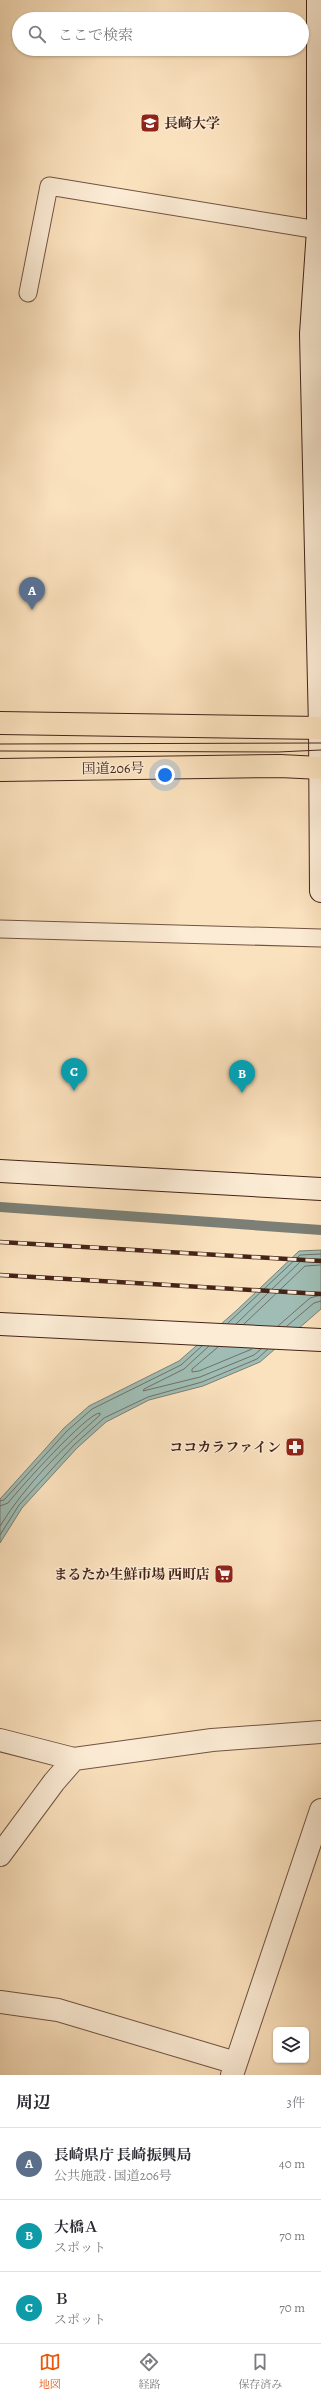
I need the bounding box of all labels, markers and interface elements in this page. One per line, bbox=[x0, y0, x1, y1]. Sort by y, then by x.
search box bbox=[12, 12, 309, 56]
icon: search bbox=[26, 23, 48, 45]
text: ここで検索 bbox=[58, 25, 133, 45]
school or university icon: 長崎大学 bbox=[139, 112, 161, 134]
place label: 長崎大学 bbox=[164, 114, 220, 133]
pin: A bbox=[19, 577, 45, 610]
street label: 国道206号 bbox=[82, 758, 144, 779]
your location bbox=[155, 765, 175, 785]
pin: C bbox=[61, 1058, 87, 1091]
pin: B bbox=[229, 1060, 255, 1093]
pharmacy icon: ココカラファイン bbox=[284, 1436, 306, 1458]
place label: ココカラファイン bbox=[169, 1438, 281, 1457]
supermarket icon: まるたか生鮮市場 西町店 bbox=[213, 1563, 235, 1585]
place label: まるたか生鮮市場 西町店 bbox=[54, 1565, 210, 1584]
map controls bbox=[273, 2027, 309, 2063]
button: layers bbox=[273, 2027, 309, 2063]
text: 周辺 bbox=[16, 2091, 50, 2114]
text: 3件 bbox=[287, 2094, 305, 2111]
text: 長崎県庁 長崎振興局 bbox=[54, 2145, 192, 2165]
text: A bbox=[25, 2155, 33, 2172]
text: 40 m bbox=[279, 2155, 305, 2172]
text: 公共施設 · 国道206号 bbox=[54, 2167, 172, 2184]
text: 大橋Ａ bbox=[54, 2217, 99, 2237]
text: B bbox=[25, 2227, 33, 2244]
text: 70 m bbox=[279, 2227, 305, 2244]
text: スポット bbox=[54, 2239, 106, 2256]
text: Ｂ bbox=[54, 2289, 69, 2309]
text: C bbox=[25, 2299, 33, 2316]
text: 70 m bbox=[279, 2299, 305, 2316]
text: スポット bbox=[54, 2311, 106, 2328]
tab: 地図 bbox=[39, 2351, 61, 2392]
tab: 経路 bbox=[138, 2351, 160, 2392]
tab: 保存済み bbox=[238, 2351, 282, 2392]

